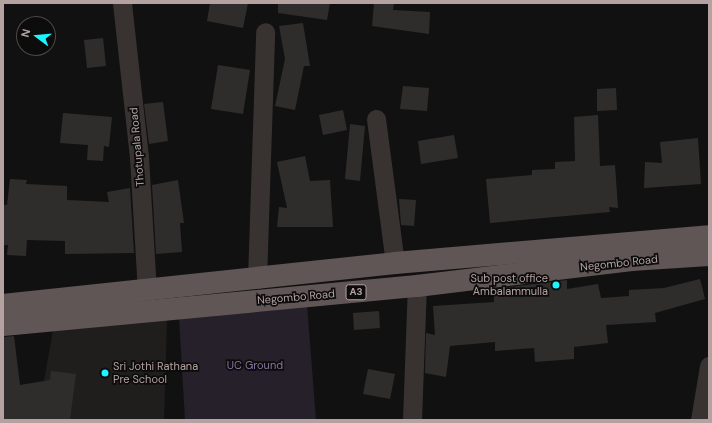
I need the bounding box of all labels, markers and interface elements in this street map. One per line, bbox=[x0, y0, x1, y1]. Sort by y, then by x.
north arrow bbox=[16, 16, 56, 56]
text: N bbox=[18, 27, 33, 39]
street label: Thotupala Road bbox=[127, 107, 147, 187]
street label: Negombo Road bbox=[580, 252, 658, 274]
place label: Sub post office Ambalammulla bbox=[471, 272, 548, 298]
marker: Sub post office Ambalammulla bbox=[551, 280, 561, 290]
road number: A3 bbox=[345, 284, 367, 300]
street label: Negombo Road bbox=[257, 287, 335, 307]
park label: UC Ground bbox=[227, 358, 283, 372]
place label: Sri Jothi Rathana Pre School bbox=[113, 360, 198, 386]
marker: Sri Jothi Rathana Pre School bbox=[100, 368, 110, 378]

